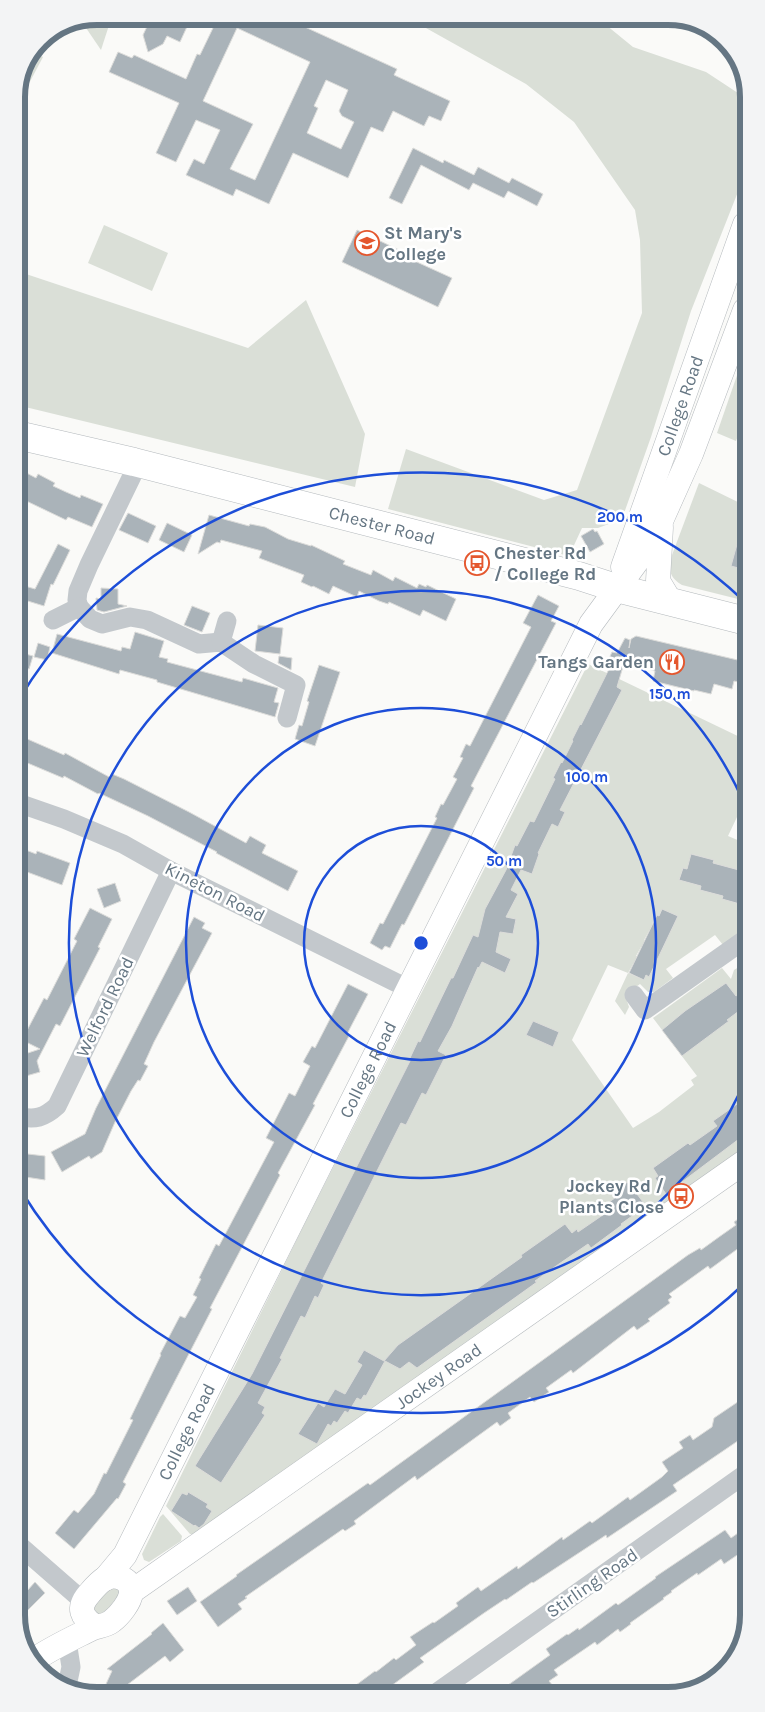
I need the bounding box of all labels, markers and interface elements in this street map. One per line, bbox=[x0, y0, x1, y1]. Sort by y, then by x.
place label: St Mary's College bbox=[384, 222, 462, 265]
school or university icon: St Mary's College bbox=[354, 230, 380, 256]
street label: College Road bbox=[652, 353, 708, 459]
street label: Chester Road bbox=[326, 501, 437, 550]
text: 200 m bbox=[597, 508, 643, 526]
place label: Chester Rd / College Rd bbox=[494, 542, 596, 585]
bus stop icon: Chester Rd / College Rd bbox=[464, 550, 490, 576]
restaurant icon: Tangs Garden bbox=[659, 649, 685, 675]
place label: Tangs Garden bbox=[538, 651, 654, 673]
text: 150 m bbox=[649, 685, 691, 703]
text: 100 m bbox=[566, 768, 608, 786]
text: 50 m bbox=[486, 852, 522, 870]
street label: Kineton Road bbox=[161, 857, 269, 927]
centre of rings bbox=[412, 934, 430, 952]
street label: Welford Road bbox=[71, 953, 139, 1061]
street label: College Road bbox=[335, 1018, 401, 1122]
place label: Jockey Rd / Plants Close bbox=[559, 1175, 664, 1218]
bus stop icon: Jockey Rd / Plants Close bbox=[668, 1183, 694, 1209]
street label: Jockey Road bbox=[392, 1338, 486, 1414]
street label: College Road bbox=[153, 1380, 220, 1484]
street label: Stirling Road bbox=[542, 1543, 642, 1623]

